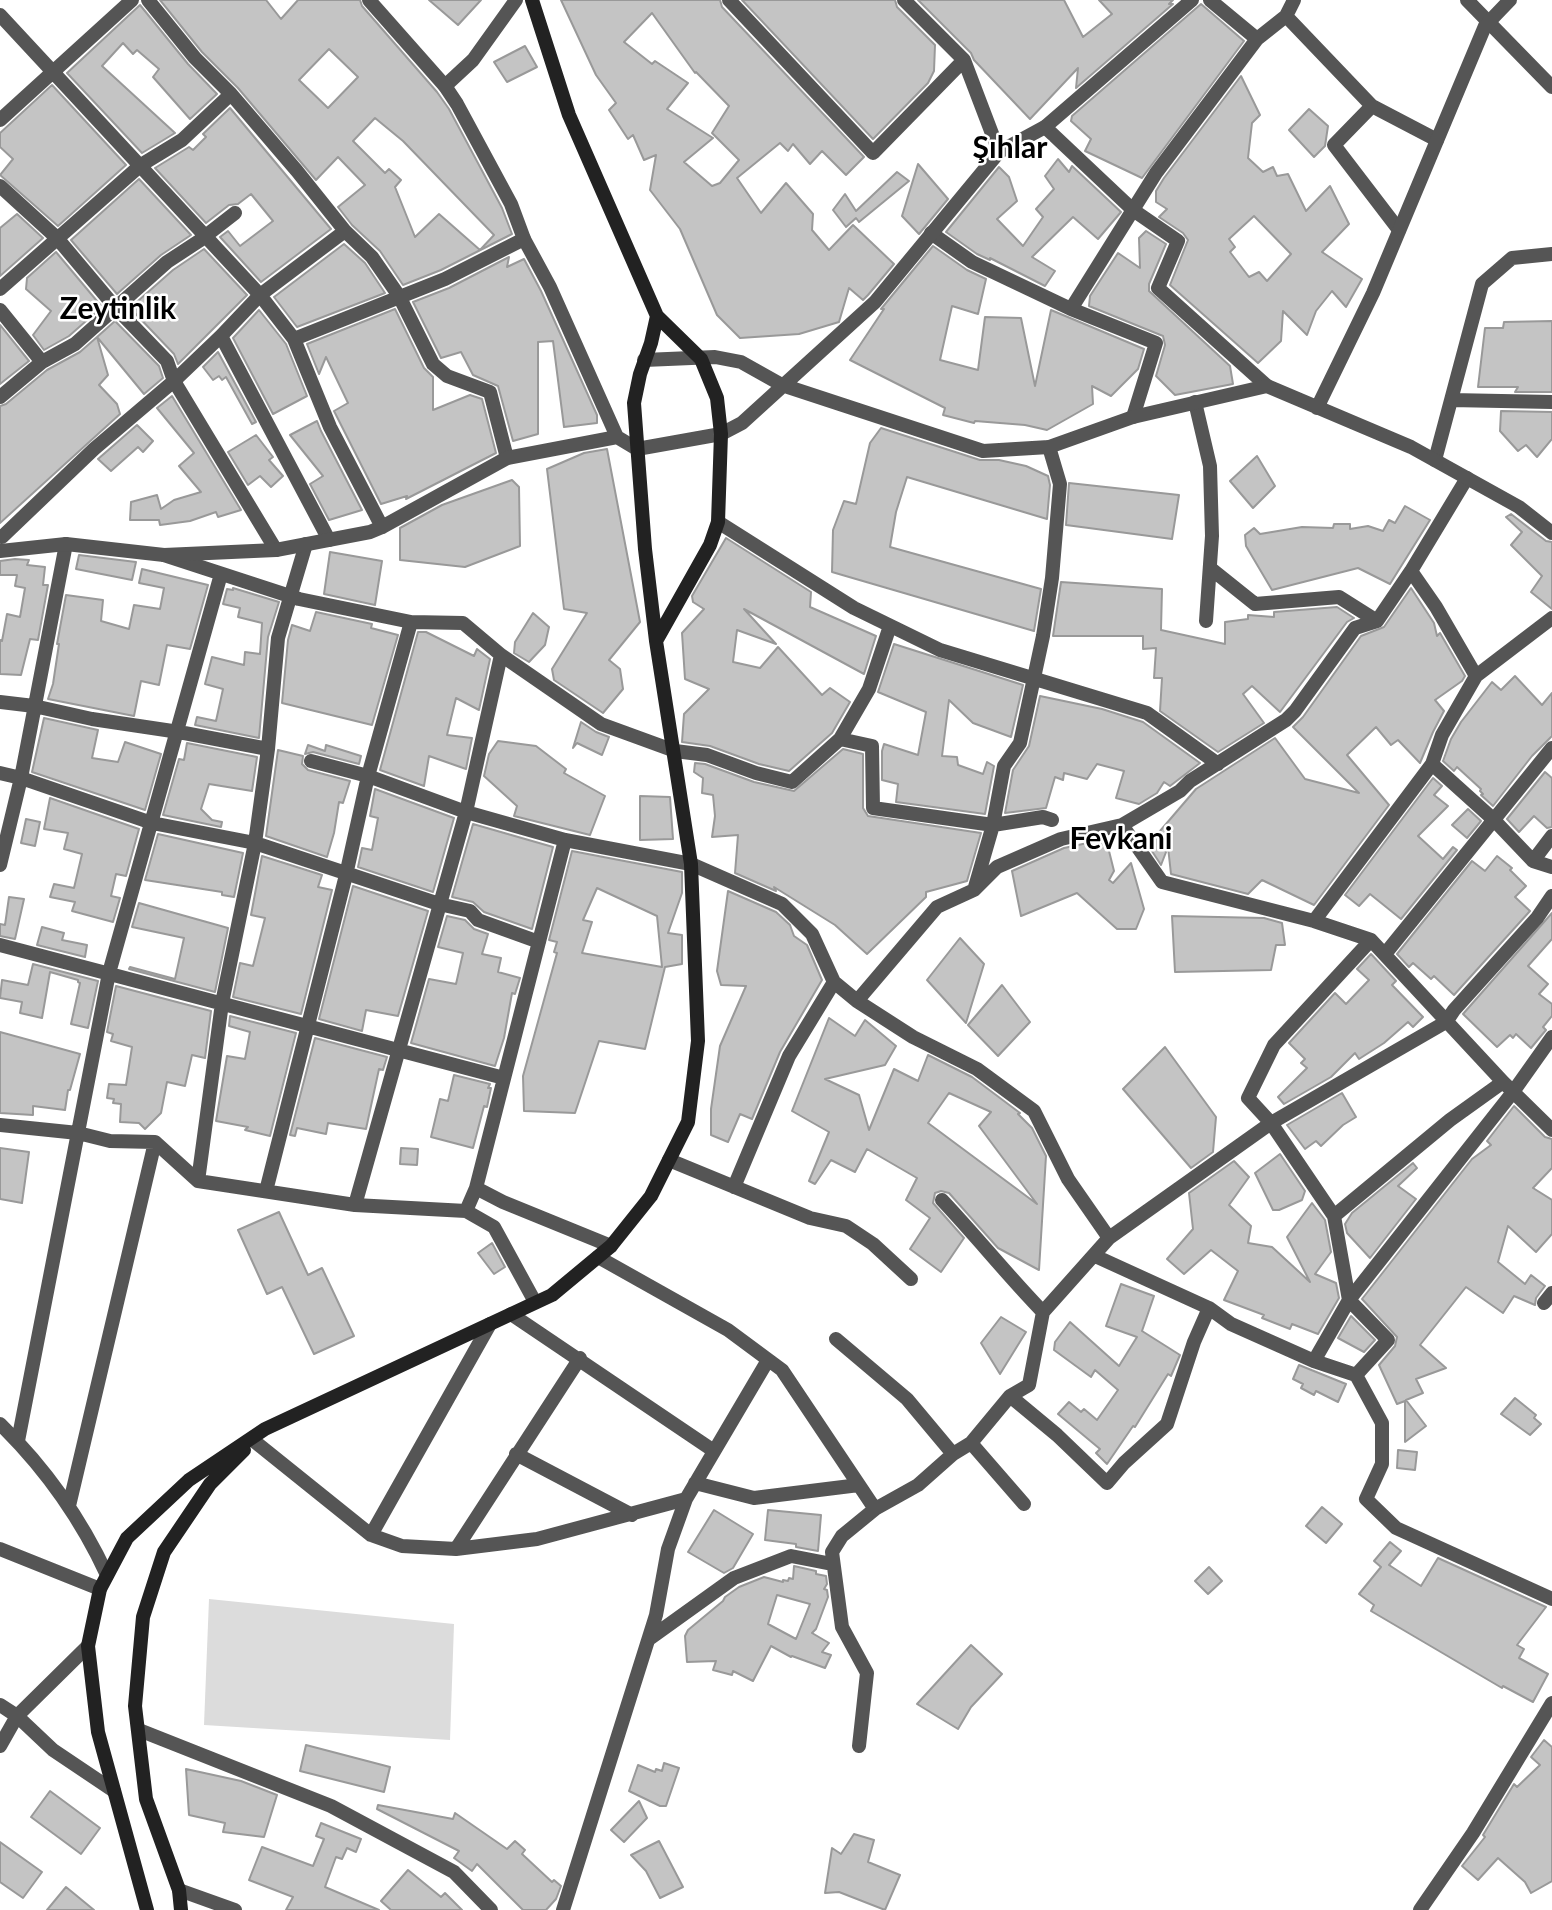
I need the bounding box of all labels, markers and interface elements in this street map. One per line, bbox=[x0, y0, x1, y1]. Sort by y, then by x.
district label: Şıhlar bbox=[973, 130, 1047, 166]
district label: Zeytinlik bbox=[60, 291, 176, 327]
district label: Fevkani bbox=[1070, 821, 1172, 857]

